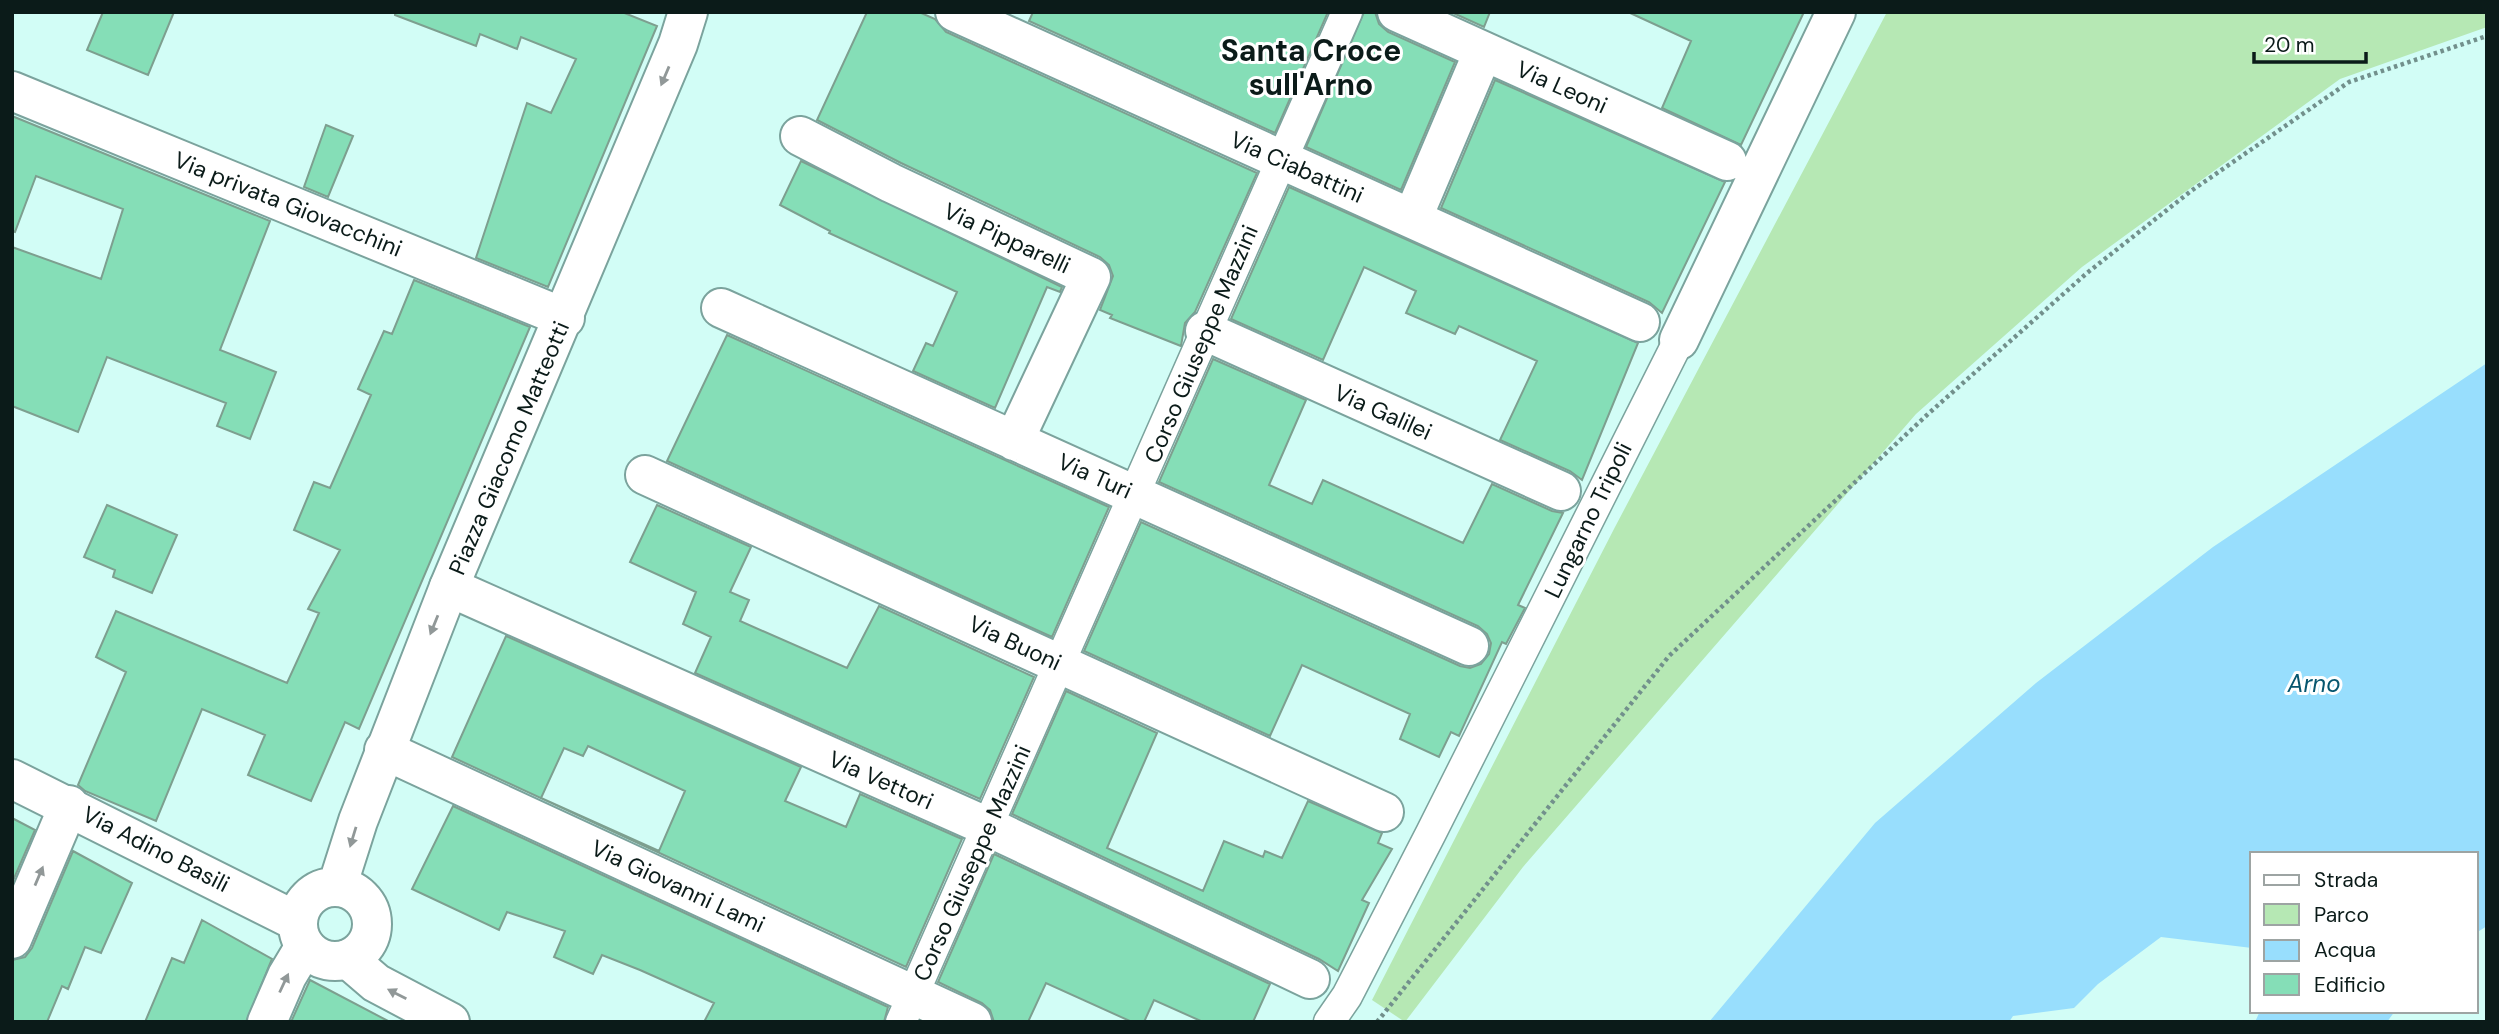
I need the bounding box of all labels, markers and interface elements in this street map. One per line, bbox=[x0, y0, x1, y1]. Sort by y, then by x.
scale bar bbox=[2254, 21, 2366, 65]
district label: Santa Croce sull'Arno bbox=[1221, 31, 1401, 104]
text: 20 m bbox=[2264, 31, 2315, 59]
street label: Via Leoni bbox=[1512, 54, 1612, 120]
one-way arrow bbox=[659, 66, 670, 87]
street label: Via Ciabattini bbox=[1226, 124, 1368, 210]
street label: Via privata Giovacchini bbox=[170, 145, 406, 263]
street label: Via Pipparelli bbox=[939, 196, 1075, 280]
street label: Corso Giuseppe Mazzini bbox=[1137, 220, 1265, 468]
street label: Piazza Giacomo Matteotti bbox=[442, 317, 576, 579]
street label: Via Galilei bbox=[1329, 377, 1437, 447]
street label: Lungarno Tripoli bbox=[1537, 437, 1639, 603]
street label: Via Turi bbox=[1053, 446, 1137, 506]
street label: Via Buoni bbox=[964, 608, 1066, 678]
one-way arrow bbox=[429, 615, 440, 636]
water label: Arno bbox=[2287, 668, 2340, 699]
street label: Corso Giuseppe Mazzini bbox=[906, 740, 1038, 986]
street label: Via Vettori bbox=[824, 744, 938, 816]
street label: Via Adino Basili bbox=[77, 799, 235, 899]
one-way arrow bbox=[347, 827, 357, 848]
street label: Via Giovanni Lami bbox=[586, 833, 770, 939]
legend bbox=[2250, 852, 2478, 1013]
one-way arrow bbox=[33, 866, 45, 886]
text: Strada bbox=[2314, 866, 2378, 894]
text: Parco bbox=[2314, 901, 2369, 929]
text: Acqua bbox=[2314, 936, 2376, 964]
text: Edificio bbox=[2314, 971, 2385, 999]
one-way arrow bbox=[278, 973, 290, 993]
one-way arrow bbox=[387, 988, 407, 1000]

